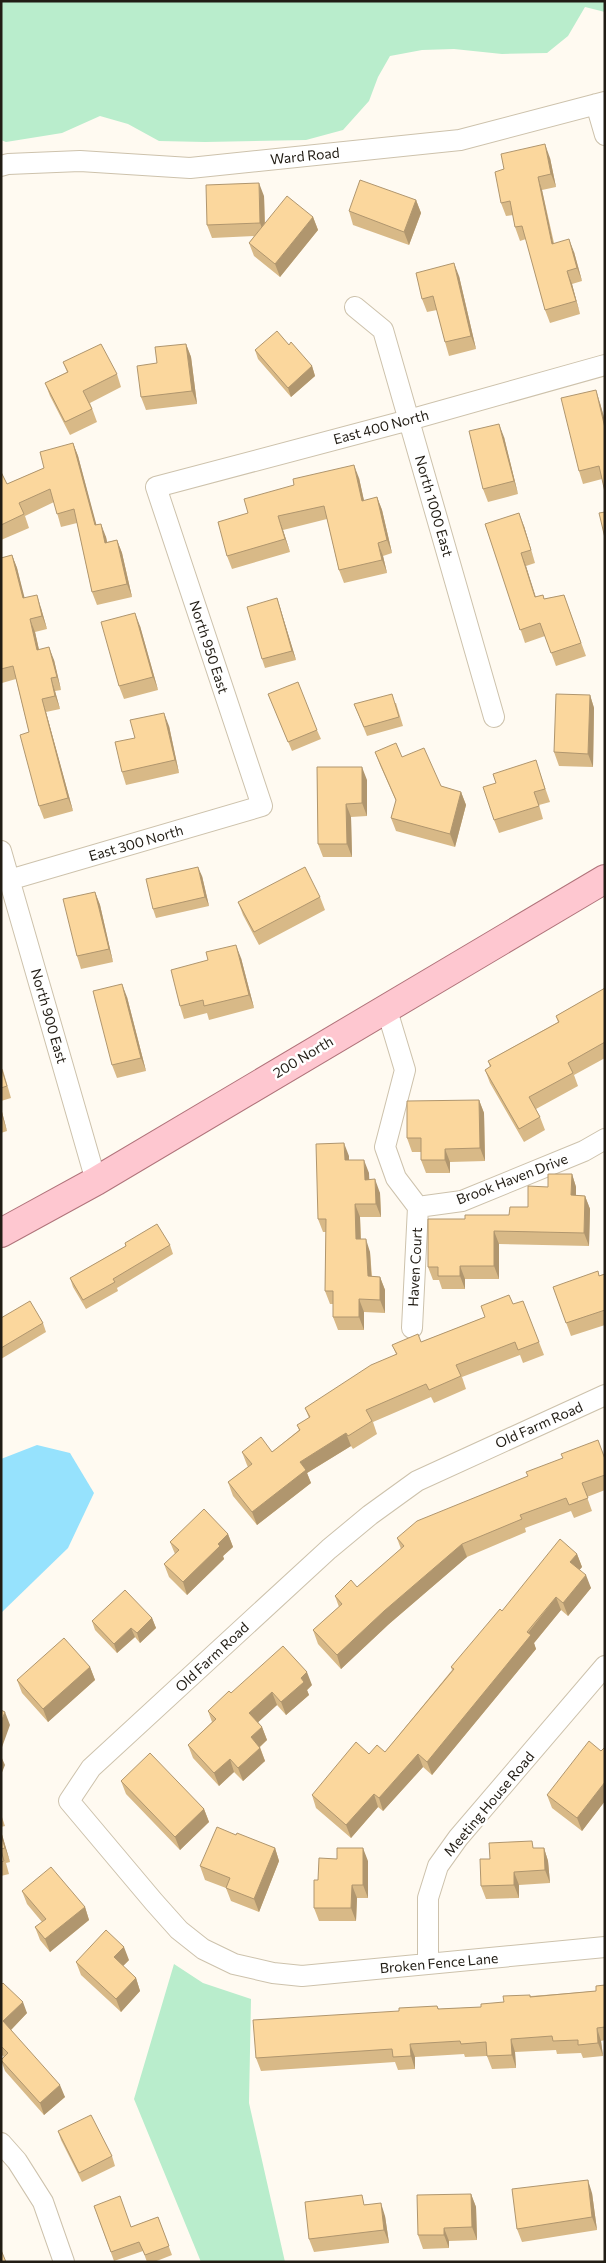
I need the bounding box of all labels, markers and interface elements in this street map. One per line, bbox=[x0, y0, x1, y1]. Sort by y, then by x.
street label: Ward Road bbox=[269, 143, 340, 168]
street label: East 400 North bbox=[331, 406, 430, 447]
street label: North 1000 East bbox=[412, 453, 457, 559]
street label: North 950 East bbox=[186, 598, 233, 696]
street label: East 300 North bbox=[87, 821, 185, 864]
street label: North 900 East bbox=[28, 966, 71, 1066]
street label: 200 North bbox=[270, 1032, 336, 1081]
street label: Brook Haven Drive bbox=[454, 1149, 570, 1208]
street label: Haven Court bbox=[404, 1226, 425, 1307]
street label: Old Farm Road bbox=[492, 1398, 585, 1451]
street label: Old Farm Road bbox=[171, 1618, 252, 1695]
street label: Meeting House Road bbox=[440, 1748, 537, 1860]
street label: Broken Fence Lane bbox=[379, 1949, 499, 1976]

